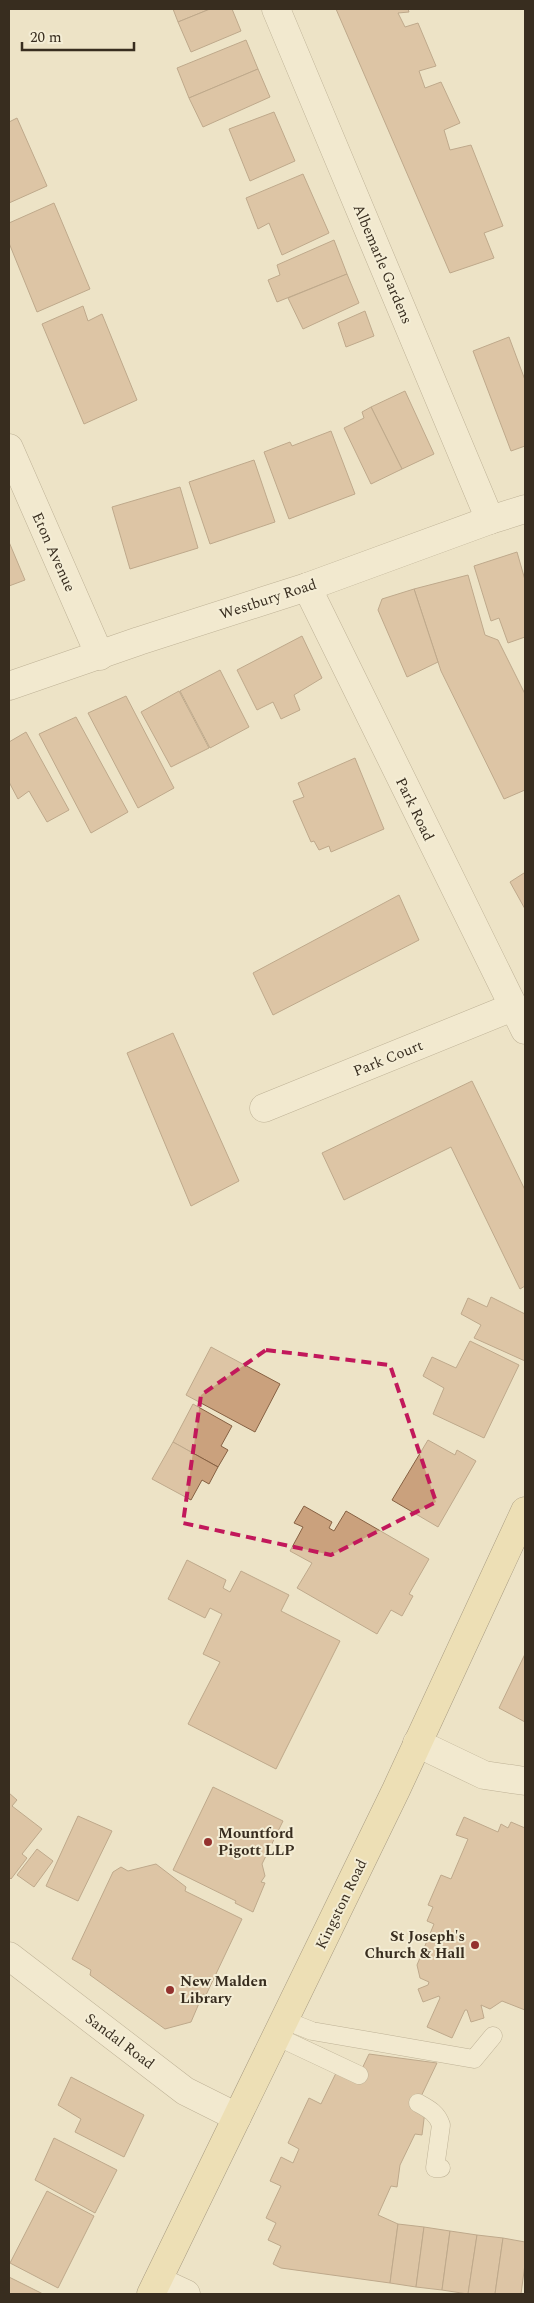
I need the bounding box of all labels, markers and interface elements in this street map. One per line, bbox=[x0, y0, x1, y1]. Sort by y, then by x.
scale bar bbox=[22, 20, 135, 52]
text: 20 m bbox=[30, 26, 62, 49]
street label: Albemarle Gardens bbox=[347, 201, 418, 328]
street label: Eton Avenue bbox=[26, 509, 81, 596]
street label: Westbury Road bbox=[217, 573, 320, 626]
street label: Park Road bbox=[389, 773, 440, 845]
street label: Park Court bbox=[350, 1034, 427, 1083]
place label: Mountford Pigott LLP bbox=[218, 1822, 294, 1862]
marker: Mountford Pigott LLP bbox=[202, 1836, 214, 1848]
street label: Kingston Road bbox=[310, 1855, 373, 1953]
place label: St Joseph's Church & Hall bbox=[364, 1925, 465, 1965]
marker: St Joseph's Church & Hall bbox=[469, 1939, 481, 1951]
place label: New Malden Library bbox=[180, 1970, 267, 2010]
marker: New Malden Library bbox=[164, 1984, 176, 1996]
street label: Sandal Road bbox=[80, 2008, 159, 2075]

